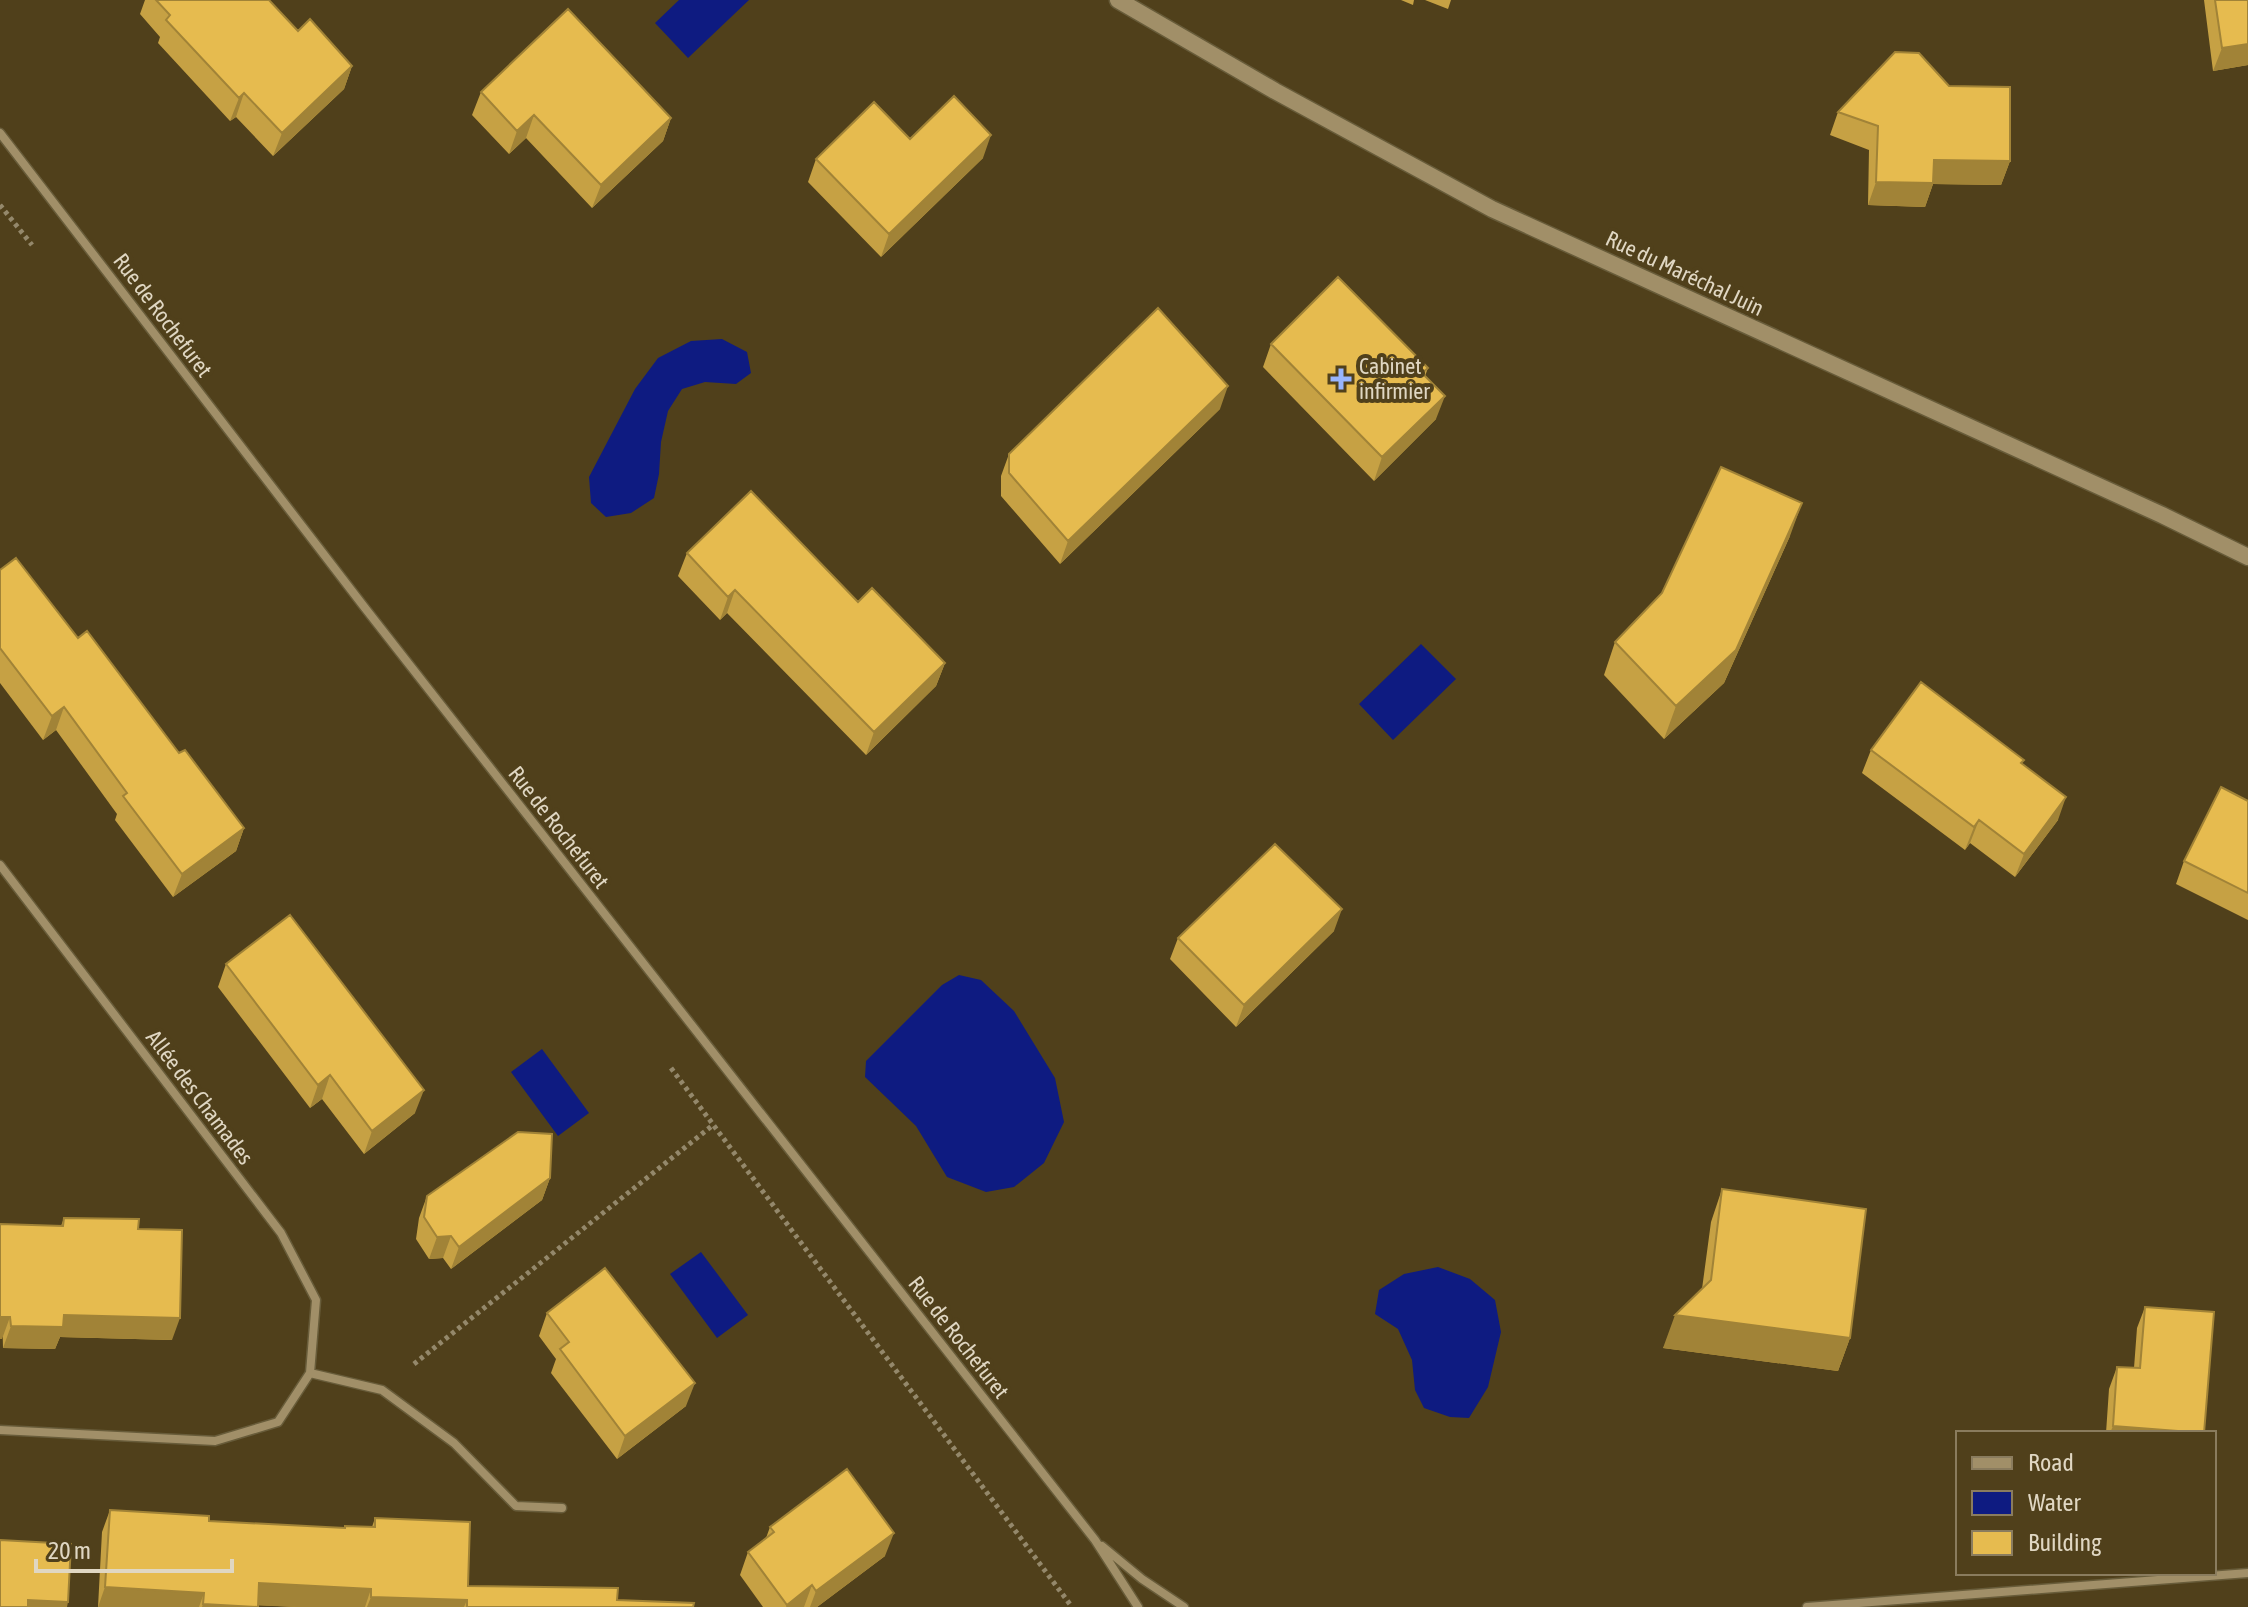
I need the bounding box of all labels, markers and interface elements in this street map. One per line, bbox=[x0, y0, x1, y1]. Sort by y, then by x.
street label: Rue du Maréchal Juin bbox=[1602, 225, 1768, 321]
street label: Rue de Rochefuret bbox=[108, 248, 218, 382]
place label: Cabinet infirmier bbox=[1359, 353, 1430, 404]
marker: Cabinet infirmier bbox=[1330, 368, 1352, 390]
street label: Rue de Rochefuret bbox=[503, 761, 615, 893]
street label: Allée des Chamades bbox=[141, 1025, 259, 1169]
street label: Rue de Rochefuret bbox=[903, 1271, 1015, 1403]
legend bbox=[1956, 1431, 2216, 1575]
text: Road bbox=[2028, 1449, 2074, 1476]
text: Water bbox=[2028, 1489, 2081, 1516]
scale bar bbox=[36, 1523, 232, 1573]
text: Building bbox=[2028, 1529, 2102, 1556]
text: 20 m bbox=[48, 1537, 91, 1564]

